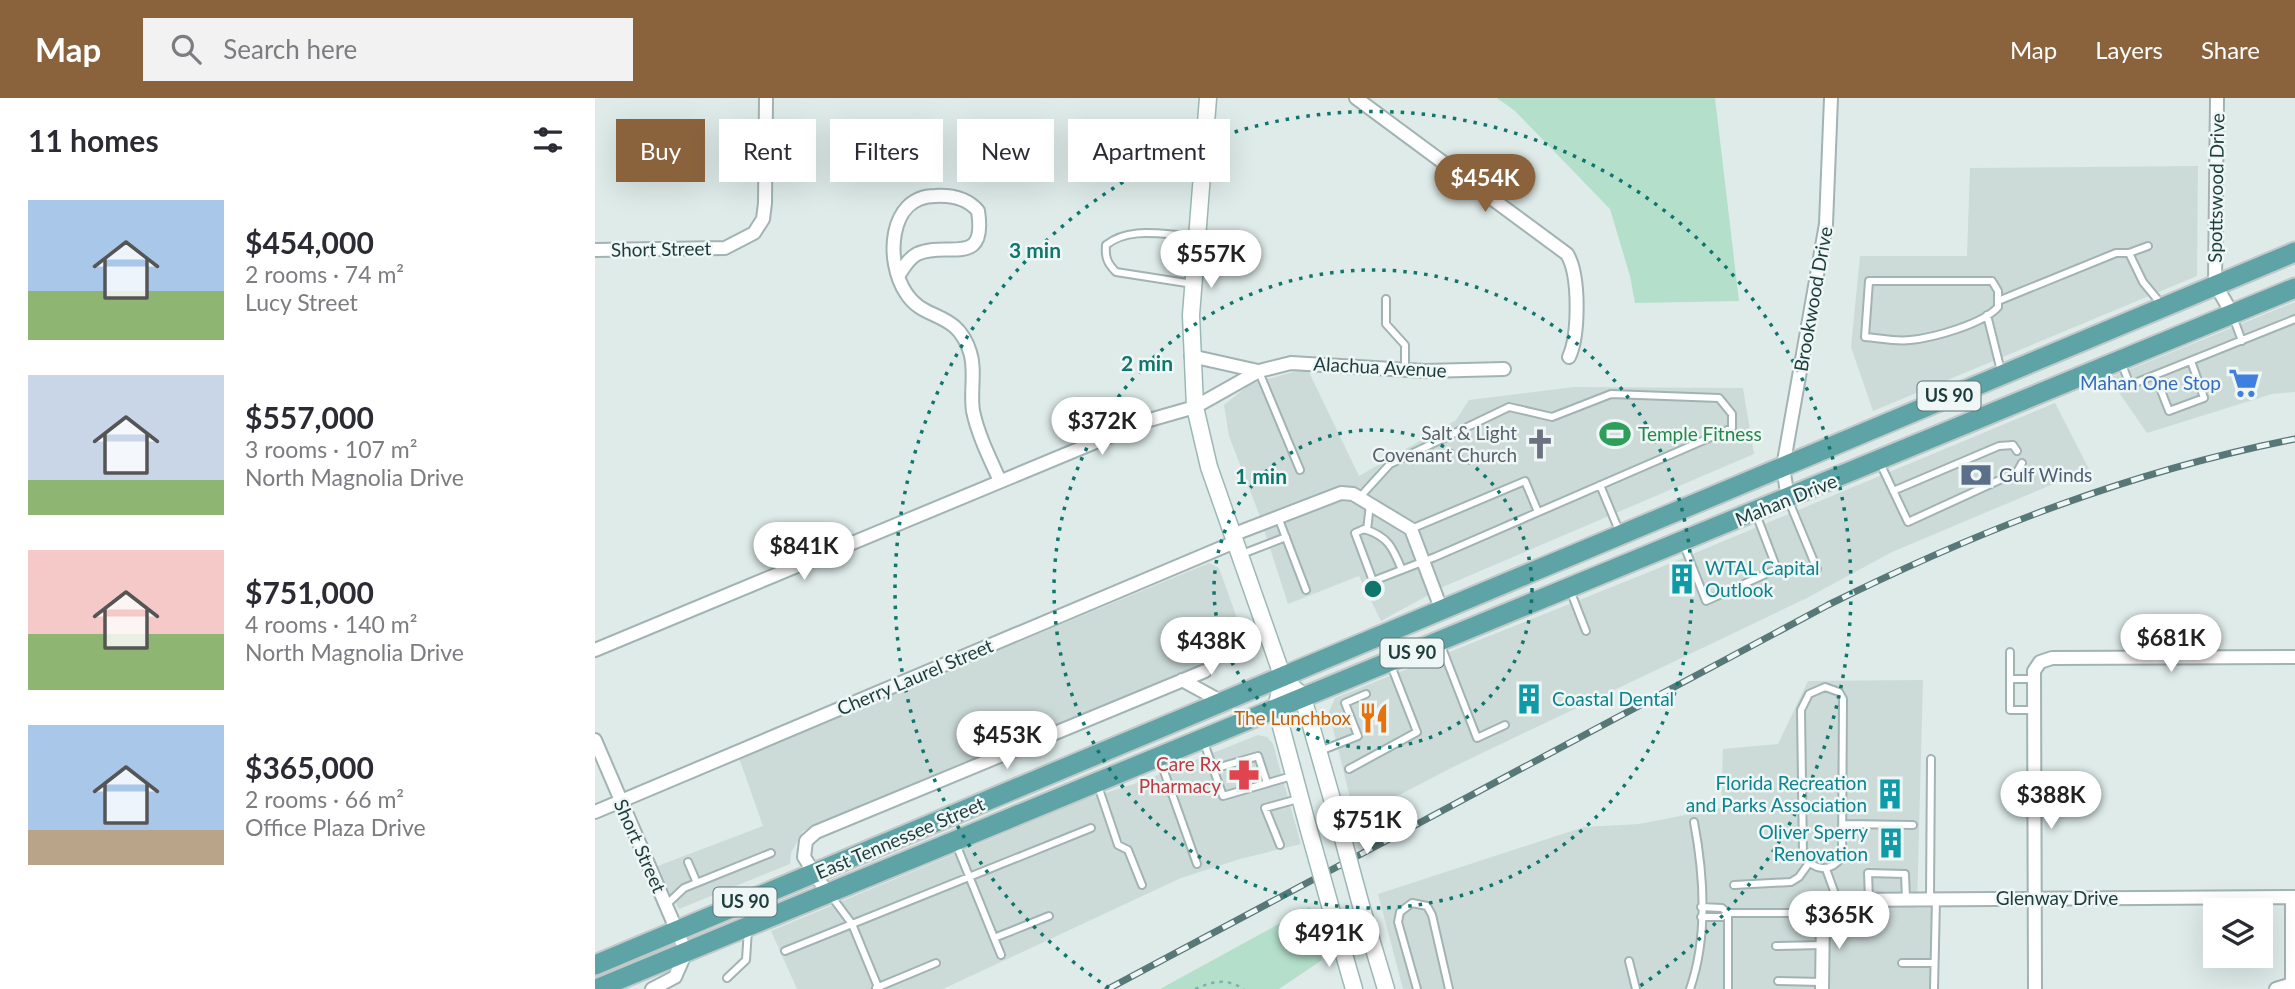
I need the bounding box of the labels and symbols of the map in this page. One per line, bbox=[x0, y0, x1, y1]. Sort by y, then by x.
street label: Spottswood Drive bbox=[2203, 113, 2228, 263]
pin: $454K bbox=[1436, 155, 1534, 214]
street label: Brookwood Drive bbox=[1788, 225, 1837, 373]
pin: $557K bbox=[1162, 230, 1260, 290]
street label: Short Street bbox=[611, 236, 711, 261]
text: 3 min bbox=[1009, 237, 1061, 262]
text: 2 min bbox=[1121, 350, 1173, 375]
street label: Alachua Avenue bbox=[1313, 352, 1447, 381]
supermarket icon: Mahan One Stop bbox=[2227, 366, 2261, 400]
place label: Mahan One Stop bbox=[2080, 371, 2221, 394]
road number: US 90 bbox=[1917, 382, 1981, 410]
pin: $372K bbox=[1053, 398, 1151, 457]
sports icon: Temple Fitness bbox=[1598, 417, 1632, 451]
place label: Salt & Light Covenant Church bbox=[1372, 421, 1517, 466]
place label: Temple Fitness bbox=[1638, 422, 1762, 445]
church icon: Salt & Light Covenant Church bbox=[1523, 427, 1557, 461]
bank icon: Gulf Winds bbox=[1959, 458, 1993, 492]
text: 1 min bbox=[1235, 463, 1287, 488]
place label: Gulf Winds bbox=[1999, 463, 2092, 486]
street label: Mahan Drive bbox=[1732, 469, 1840, 530]
pin: $841K bbox=[755, 522, 853, 582]
place label: WTAL Capital Outlook bbox=[1705, 556, 1820, 601]
building icon: WTAL Capital Outlook bbox=[1665, 562, 1699, 596]
centre of rings bbox=[1361, 577, 1385, 601]
pin: $681K bbox=[2122, 614, 2220, 674]
pin: $438K bbox=[1162, 618, 1260, 677]
street label: Cherry Laurel Street bbox=[833, 633, 996, 720]
road number: US 90 bbox=[1381, 638, 1443, 668]
building icon: Coastal Dental bbox=[1512, 682, 1546, 716]
place label: Coastal Dental bbox=[1552, 687, 1674, 710]
restaurant icon: The Lunchbox bbox=[1357, 701, 1391, 735]
place label: The Lunchbox bbox=[1234, 706, 1352, 729]
pin: $453K bbox=[958, 712, 1056, 771]
place label: Care Rx Pharmacy bbox=[1139, 752, 1222, 797]
pharmacy icon: Care Rx Pharmacy bbox=[1227, 758, 1261, 792]
place label: Florida Recreation and Parks Association bbox=[1686, 771, 1867, 816]
pin: $388K bbox=[2002, 772, 2100, 831]
building icon: Florida Recreation and Parks Association bbox=[1873, 777, 1907, 811]
street label: East Tennessee Street bbox=[812, 791, 988, 884]
street label: Short Street bbox=[610, 795, 671, 896]
pin: $751K bbox=[1318, 796, 1416, 856]
place label: Oliver Sperry Renovation bbox=[1759, 820, 1868, 865]
building icon: Oliver Sperry Renovation bbox=[1874, 826, 1908, 860]
street label: Glenway Drive bbox=[1996, 886, 2118, 909]
road number: US 90 bbox=[713, 888, 777, 916]
pin: $365K bbox=[1790, 892, 1888, 951]
pin: $491K bbox=[1280, 910, 1378, 969]

